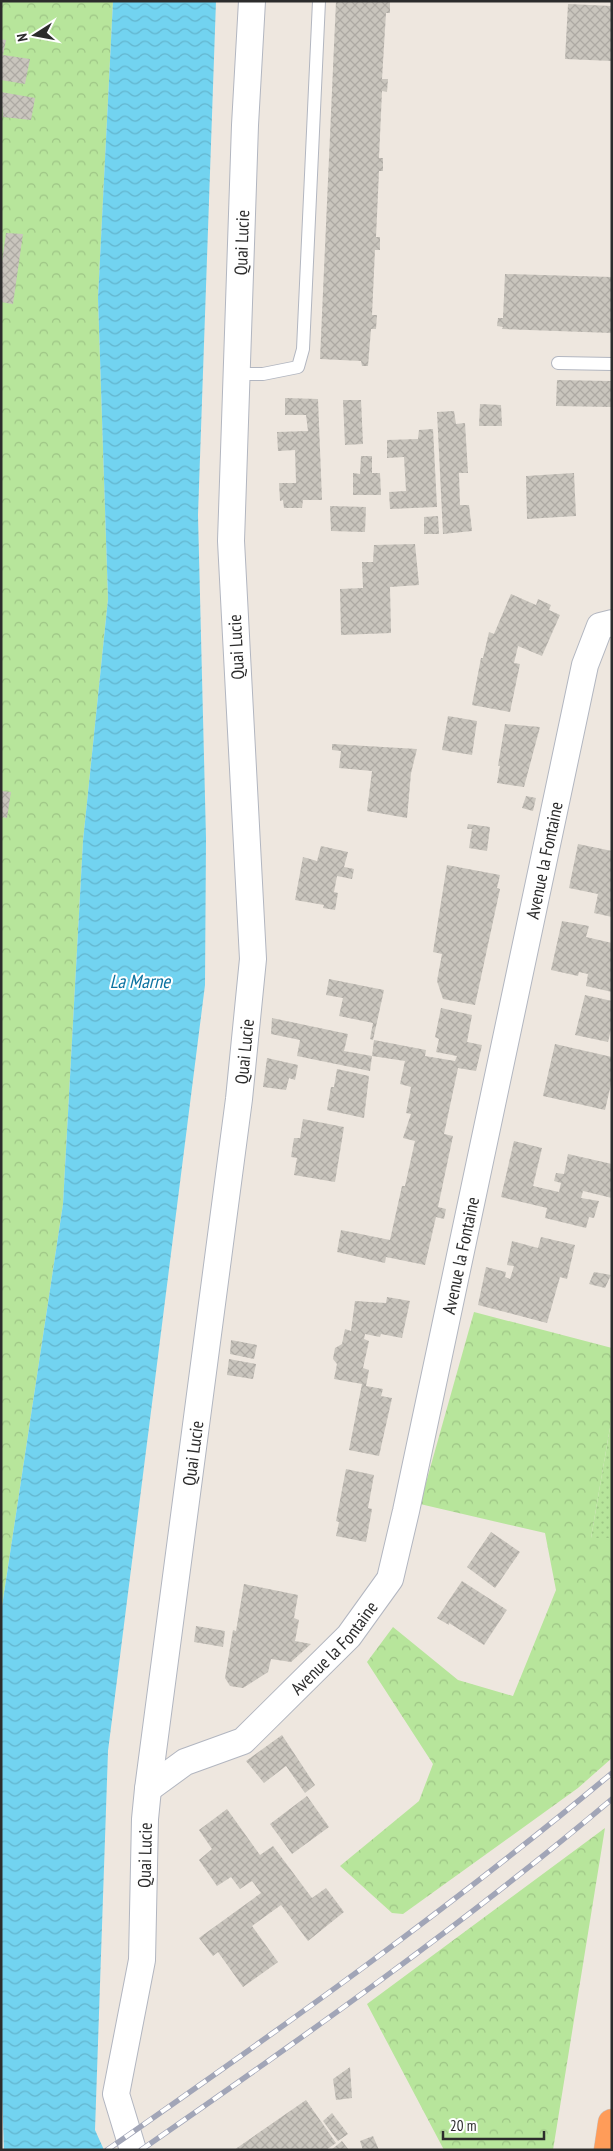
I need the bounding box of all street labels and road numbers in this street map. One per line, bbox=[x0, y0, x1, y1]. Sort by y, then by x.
street label: Quai Lucie bbox=[228, 210, 254, 276]
street label: Quai Lucie bbox=[223, 614, 249, 680]
street label: Avenue la Fontaine bbox=[520, 800, 567, 921]
street label: Quai Lucie bbox=[229, 1018, 258, 1085]
street label: Avenue la Fontaine bbox=[436, 1195, 484, 1316]
street label: Quai Lucie bbox=[177, 1419, 208, 1487]
street label: Avenue la Fontaine bbox=[285, 1596, 382, 1699]
street label: Quai Lucie bbox=[132, 1822, 156, 1888]

